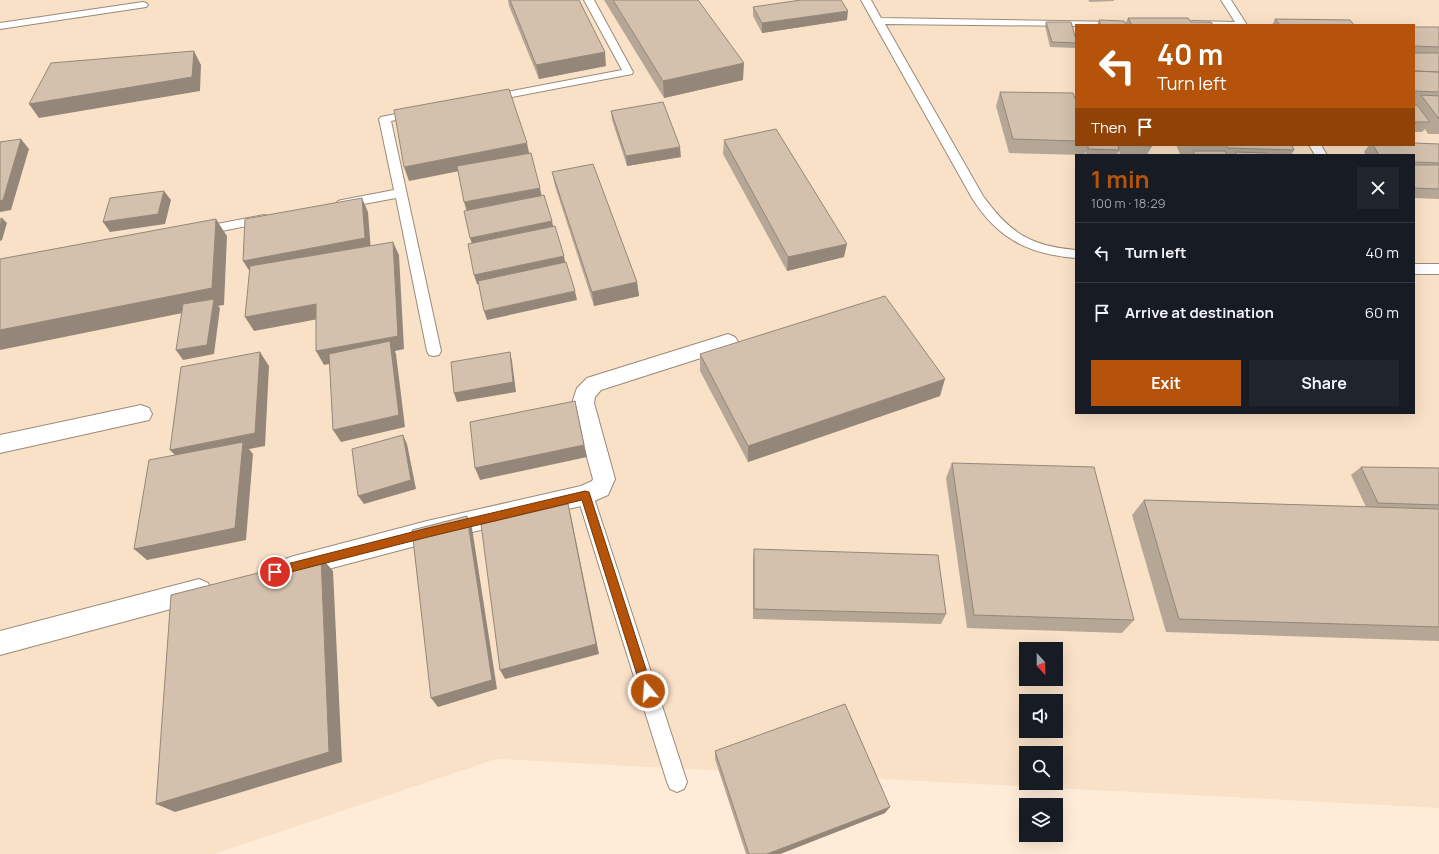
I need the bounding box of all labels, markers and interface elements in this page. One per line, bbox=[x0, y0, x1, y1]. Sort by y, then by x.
text: 40 m bbox=[1157, 35, 1223, 73]
icon: left bbox=[1091, 40, 1143, 92]
text: Turn left bbox=[1157, 71, 1227, 95]
icon: arrive bbox=[1134, 116, 1156, 138]
text: Then bbox=[1091, 117, 1126, 138]
text: 1 min bbox=[1091, 162, 1150, 195]
button: close bbox=[1357, 167, 1399, 209]
text: 100 m · 18:29 bbox=[1091, 194, 1166, 212]
icon: left bbox=[1091, 242, 1113, 264]
text: Turn left bbox=[1125, 242, 1187, 263]
text: 40 m bbox=[1365, 242, 1399, 263]
icon: arrive bbox=[1091, 302, 1113, 324]
text: Arrive at destination bbox=[1125, 302, 1274, 323]
text: 60 m bbox=[1365, 302, 1399, 323]
button: Exit bbox=[1091, 360, 1241, 406]
button: Share bbox=[1249, 360, 1399, 406]
pin bbox=[258, 555, 292, 589]
icon: arrive bbox=[264, 561, 286, 583]
north arrow bbox=[1019, 642, 1063, 686]
map controls bbox=[1019, 642, 1063, 842]
position arrow bbox=[627, 670, 669, 712]
button: sound bbox=[1019, 694, 1063, 738]
button: search bbox=[1019, 746, 1063, 790]
button: layers bbox=[1019, 798, 1063, 842]

